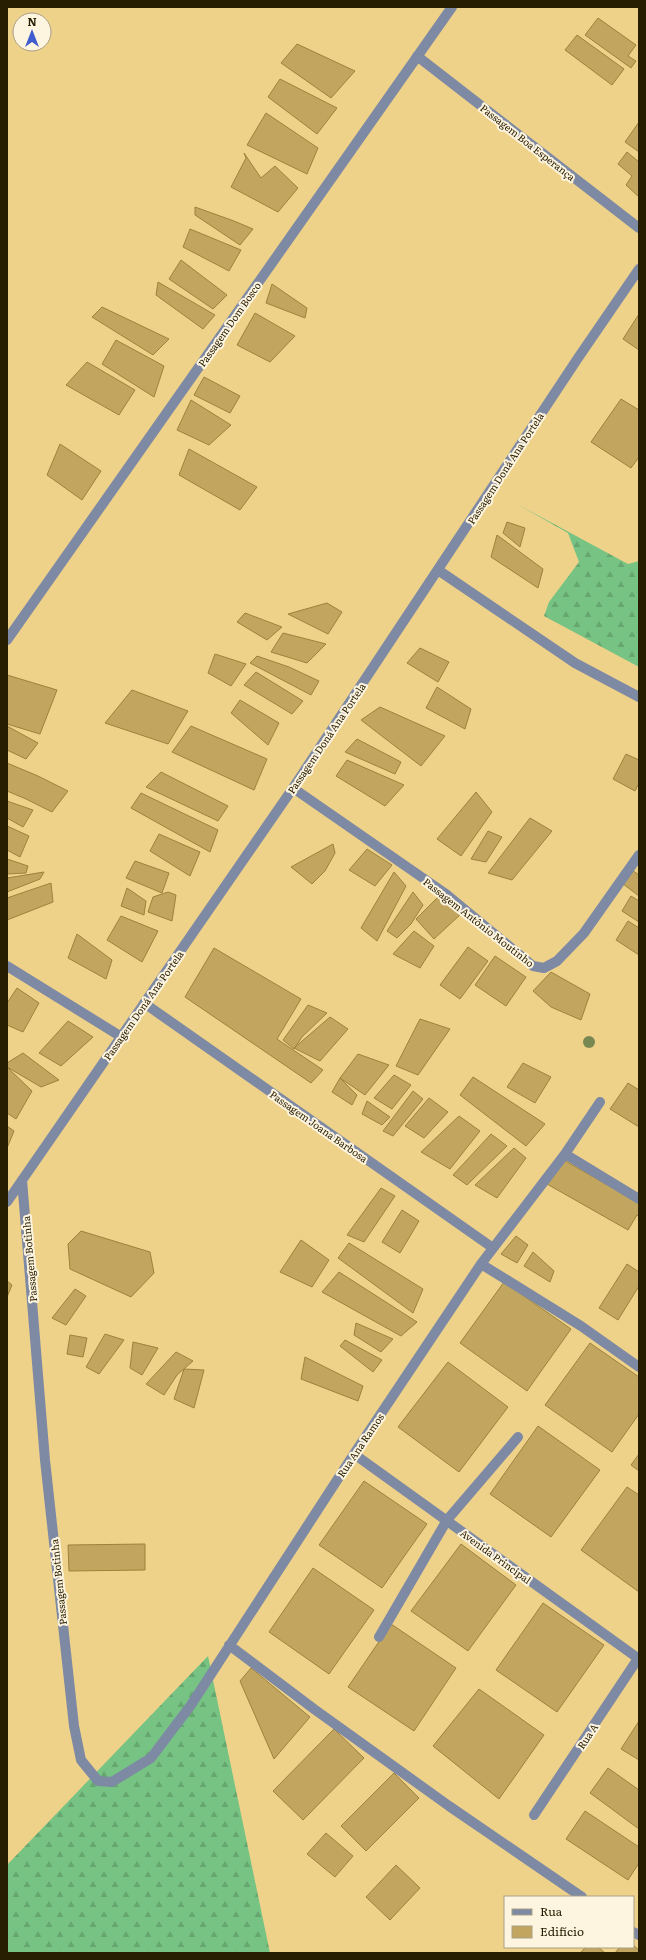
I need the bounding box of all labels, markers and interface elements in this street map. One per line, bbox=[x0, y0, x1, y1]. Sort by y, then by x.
north arrow bbox=[12, 12, 52, 52]
text: N bbox=[27, 13, 37, 29]
street label: Passagem Boa Esperança bbox=[477, 100, 579, 184]
street label: Passagem Dom Bosco bbox=[194, 278, 264, 370]
street label: Passagem Doná Ana Portela bbox=[463, 409, 547, 527]
street label: Passagem Doná Ana Portela bbox=[283, 679, 369, 796]
street label: Passagem Antônio Moutinho bbox=[420, 874, 538, 970]
street label: Passagem Doná Ana Portela bbox=[99, 947, 187, 1063]
street label: Passagem Joana Barbosa bbox=[267, 1086, 371, 1166]
street label: Passagem Botinha bbox=[18, 1215, 40, 1303]
street label: Rua Ana Ramos bbox=[333, 1410, 387, 1480]
street label: Avenida Principal bbox=[457, 1525, 535, 1587]
street label: Passagem Botinha bbox=[46, 1538, 70, 1626]
street label: Rua A bbox=[573, 1720, 601, 1752]
legend bbox=[504, 1896, 634, 1948]
text: Rua bbox=[540, 1902, 563, 1920]
text: Edifício bbox=[540, 1922, 584, 1940]

